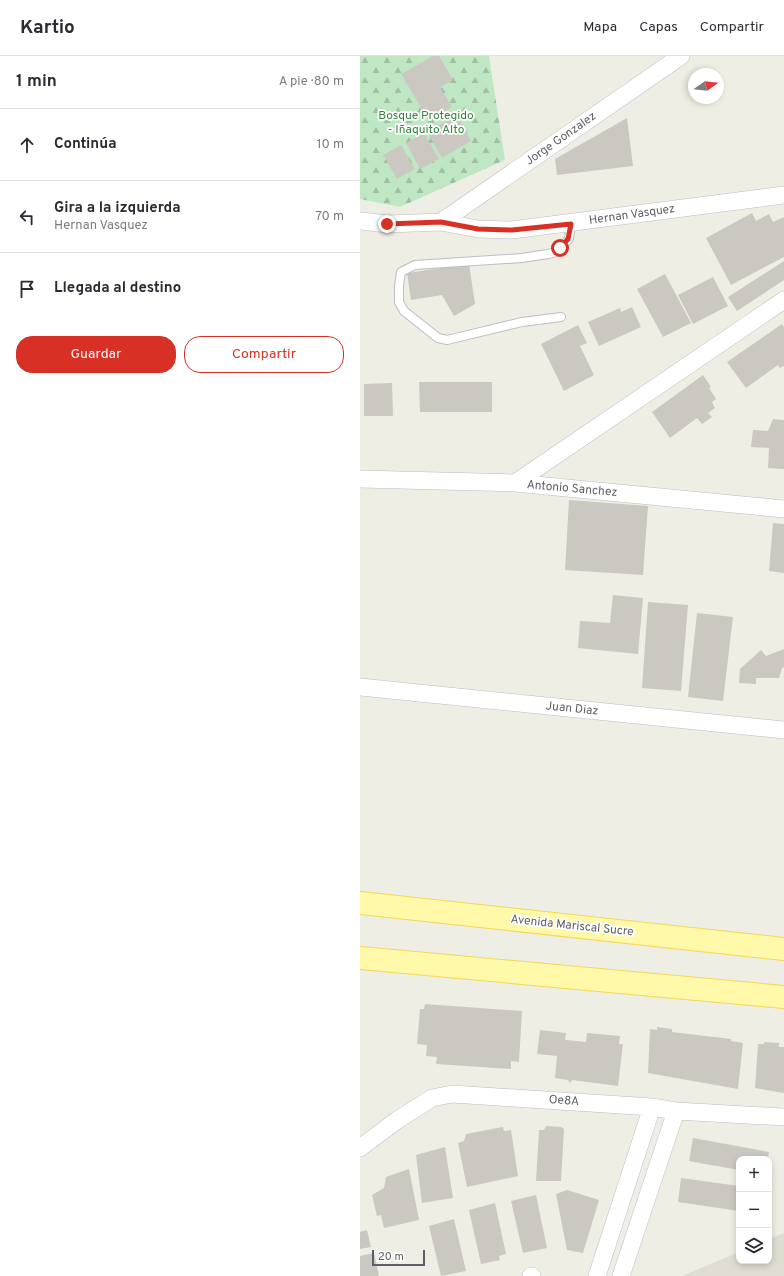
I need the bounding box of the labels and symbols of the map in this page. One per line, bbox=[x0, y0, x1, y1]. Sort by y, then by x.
north arrow bbox=[688, 68, 724, 104]
park label: Bosque Protegido - Iñaquito Alto bbox=[378, 108, 474, 138]
street label: Jorge Gonzalez bbox=[522, 109, 600, 169]
street label: Hernan Vasquez bbox=[588, 201, 676, 229]
route end bbox=[378, 215, 396, 233]
route start bbox=[551, 239, 569, 257]
street label: Antonio Sanchez bbox=[526, 477, 618, 501]
street label: Juan Diaz bbox=[545, 698, 599, 720]
street label: Avenida Mariscal Sucre bbox=[510, 912, 634, 940]
street label: Oe8A bbox=[548, 1092, 580, 1110]
scale bar bbox=[372, 1248, 425, 1267]

